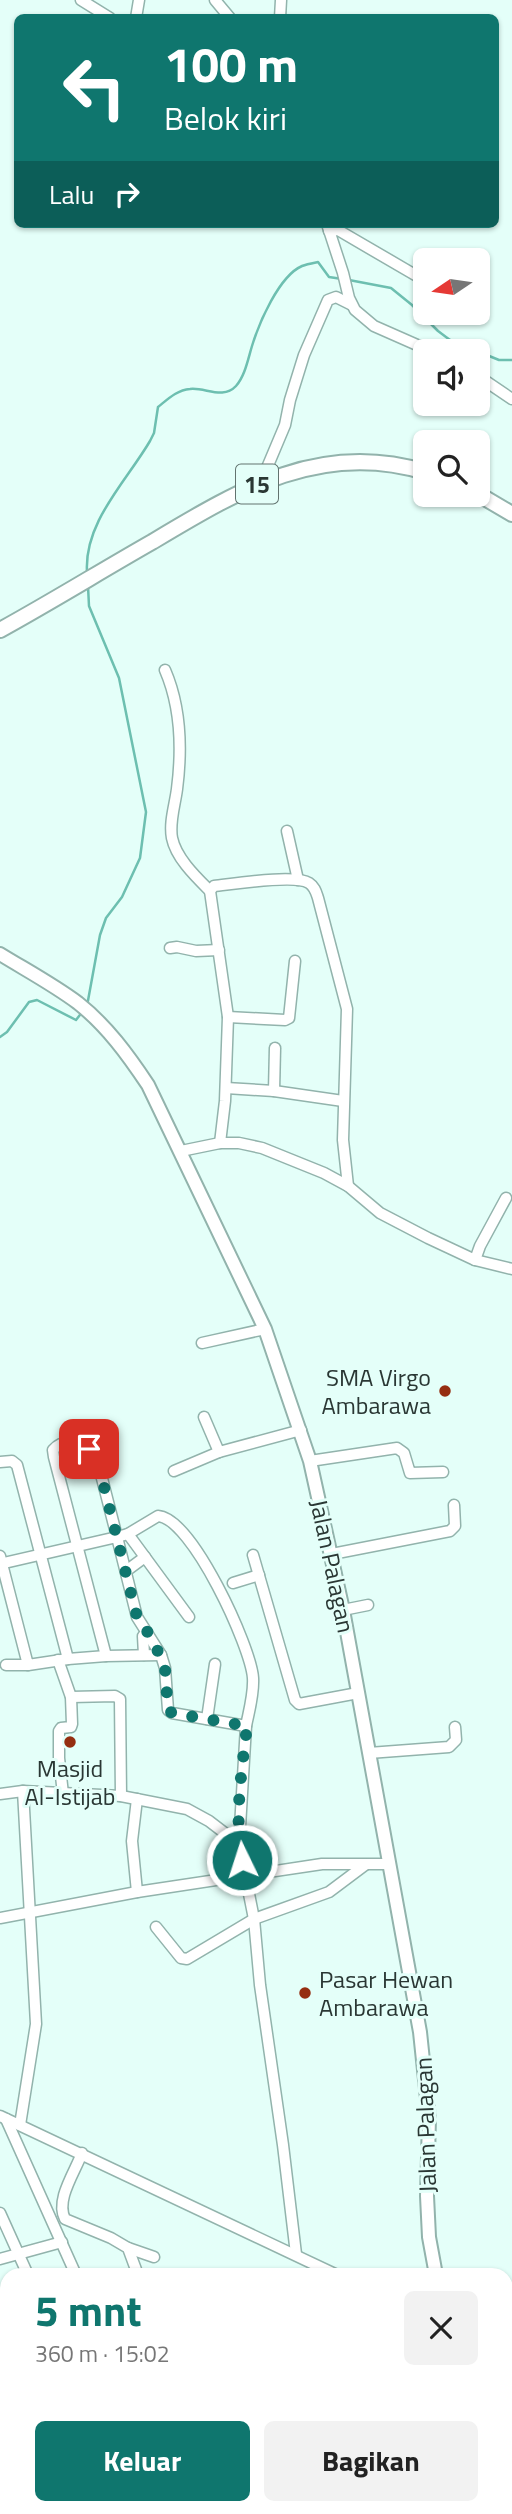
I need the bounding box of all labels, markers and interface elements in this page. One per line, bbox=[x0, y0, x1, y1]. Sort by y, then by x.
text: 100 m bbox=[164, 26, 298, 101]
icon: left bbox=[49, 42, 140, 133]
text: Belok kiri bbox=[164, 94, 287, 142]
text: Lalu bbox=[49, 175, 94, 214]
icon: right bbox=[108, 175, 146, 213]
north arrow bbox=[413, 248, 490, 326]
map controls bbox=[413, 248, 490, 507]
button: sound bbox=[413, 339, 490, 416]
button: search bbox=[413, 430, 490, 507]
road number: 15 bbox=[236, 464, 278, 504]
place label: SMA Virgo Ambarawa bbox=[321, 1359, 431, 1423]
marker: SMA Virgo Ambarawa bbox=[437, 1383, 453, 1399]
pin bbox=[59, 1419, 119, 1479]
icon: arrive bbox=[70, 1430, 108, 1468]
street label: Jalan Palagan bbox=[301, 1496, 365, 1636]
marker: Masjid Al-Istijab bbox=[62, 1734, 78, 1750]
place label: Masjid Al-Istijab bbox=[24, 1750, 116, 1814]
position arrow bbox=[205, 1823, 279, 1897]
place label: Pasar Hewan Ambarawa bbox=[319, 1961, 453, 2025]
marker: Pasar Hewan Ambarawa bbox=[297, 1985, 313, 2001]
street label: Jalan Palagan bbox=[405, 2057, 445, 2193]
text: 5 mnt bbox=[35, 2278, 142, 2342]
button: close bbox=[404, 2291, 478, 2365]
text: 360 m · 15:02 bbox=[35, 2336, 170, 2371]
button: Keluar bbox=[35, 2421, 250, 2501]
button: Bagikan bbox=[264, 2421, 478, 2501]

